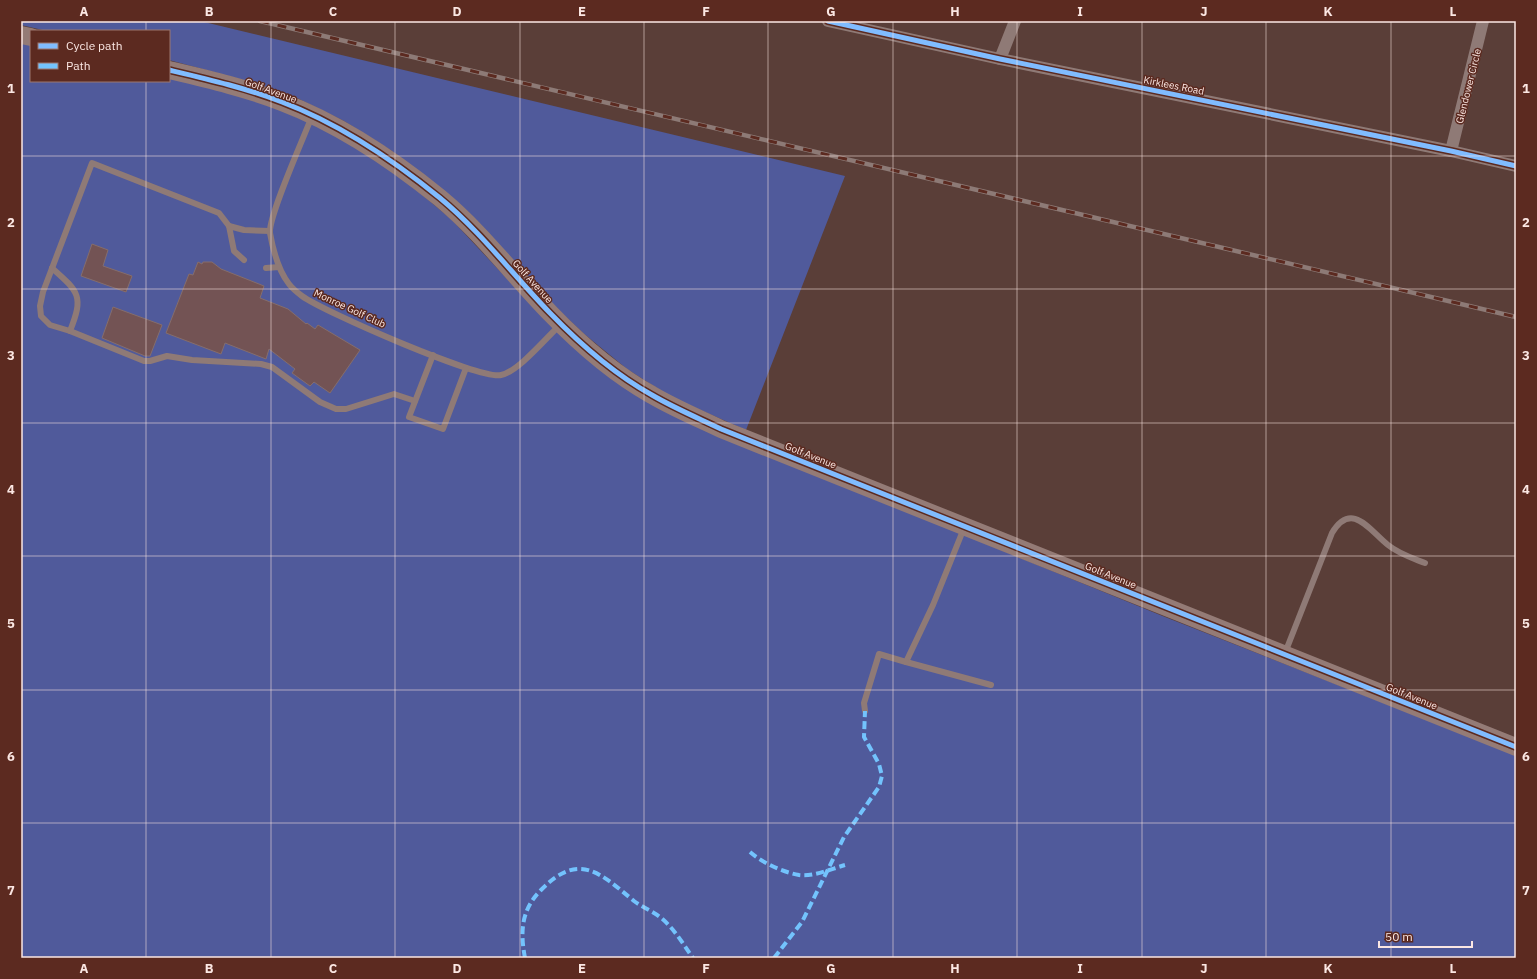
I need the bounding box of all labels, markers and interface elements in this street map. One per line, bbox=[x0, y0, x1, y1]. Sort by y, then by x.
text: A bbox=[80, 3, 89, 20]
text: B bbox=[205, 3, 214, 20]
text: C bbox=[329, 3, 338, 20]
text: D bbox=[452, 3, 462, 20]
text: E bbox=[578, 3, 586, 20]
text: F bbox=[702, 3, 710, 20]
text: G bbox=[826, 3, 836, 20]
text: H bbox=[950, 3, 960, 20]
text: I bbox=[1077, 3, 1083, 20]
text: J bbox=[1200, 3, 1208, 20]
text: K bbox=[1323, 3, 1333, 20]
text: L bbox=[1450, 3, 1457, 20]
legend bbox=[30, 30, 170, 82]
text: Cycle path bbox=[66, 38, 123, 53]
street label: Glendower Circle bbox=[1453, 47, 1484, 125]
text: Path bbox=[66, 58, 91, 73]
street label: Kirklees Road bbox=[1142, 73, 1205, 98]
street label: Golf Avenue bbox=[243, 75, 299, 106]
text: 1 bbox=[7, 80, 15, 97]
text: 1 bbox=[1522, 80, 1530, 97]
text: 2 bbox=[7, 214, 15, 231]
text: 2 bbox=[1522, 214, 1530, 231]
street label: Golf Avenue bbox=[510, 257, 556, 306]
street label: Monroe Golf Club bbox=[312, 286, 388, 331]
text: 3 bbox=[7, 347, 15, 364]
text: 3 bbox=[1522, 347, 1530, 364]
street label: Golf Avenue bbox=[783, 439, 839, 472]
text: 4 bbox=[7, 481, 15, 498]
text: 4 bbox=[1522, 481, 1530, 498]
street label: Golf Avenue bbox=[1083, 559, 1139, 592]
text: 5 bbox=[7, 615, 15, 632]
text: 5 bbox=[1522, 615, 1530, 632]
street label: Golf Avenue bbox=[1384, 680, 1440, 713]
text: 6 bbox=[7, 748, 15, 765]
text: 6 bbox=[1522, 748, 1530, 765]
text: 7 bbox=[7, 882, 15, 899]
text: 7 bbox=[1522, 882, 1530, 899]
scale bar bbox=[1379, 923, 1472, 949]
text: 50 m bbox=[1385, 929, 1413, 944]
text: A bbox=[80, 960, 89, 977]
text: B bbox=[205, 960, 214, 977]
text: C bbox=[329, 960, 338, 977]
text: D bbox=[452, 960, 462, 977]
text: E bbox=[578, 960, 586, 977]
text: F bbox=[702, 960, 710, 977]
text: G bbox=[826, 960, 836, 977]
text: H bbox=[950, 960, 960, 977]
text: I bbox=[1077, 960, 1083, 977]
text: J bbox=[1200, 960, 1208, 977]
text: K bbox=[1323, 960, 1333, 977]
text: L bbox=[1450, 960, 1457, 977]

